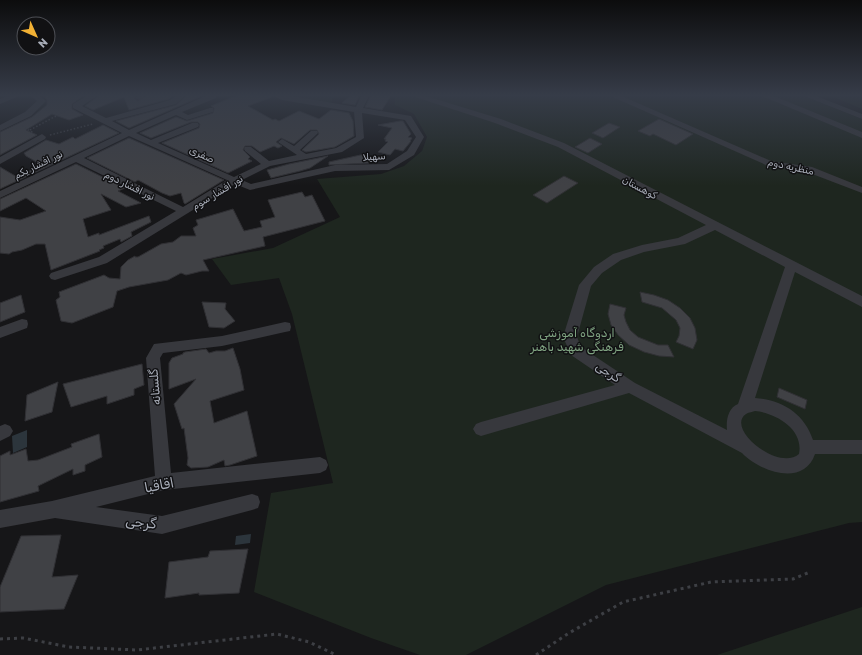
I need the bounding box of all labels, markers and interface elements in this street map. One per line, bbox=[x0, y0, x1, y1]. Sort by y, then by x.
north arrow bbox=[16, 16, 56, 56]
text: N bbox=[35, 35, 50, 50]
street label: صفری bbox=[187, 144, 216, 166]
street label: نور افشار یکم bbox=[12, 148, 65, 182]
street label: سهیلا bbox=[362, 150, 386, 164]
street label: منظریه دوم bbox=[767, 156, 815, 178]
street label: نور افشار دوم bbox=[102, 169, 157, 203]
street label: نور افشار سوم bbox=[190, 173, 245, 213]
street label: کوهستان bbox=[620, 174, 659, 202]
park label: اردوگاه آموزشی فرهنگی شهید باهنر bbox=[529, 326, 624, 355]
street label: گرجی bbox=[592, 359, 624, 386]
street label: گلستانه bbox=[146, 368, 164, 406]
street label: اقاقیا bbox=[143, 474, 175, 497]
street label: گرجی bbox=[124, 512, 158, 533]

